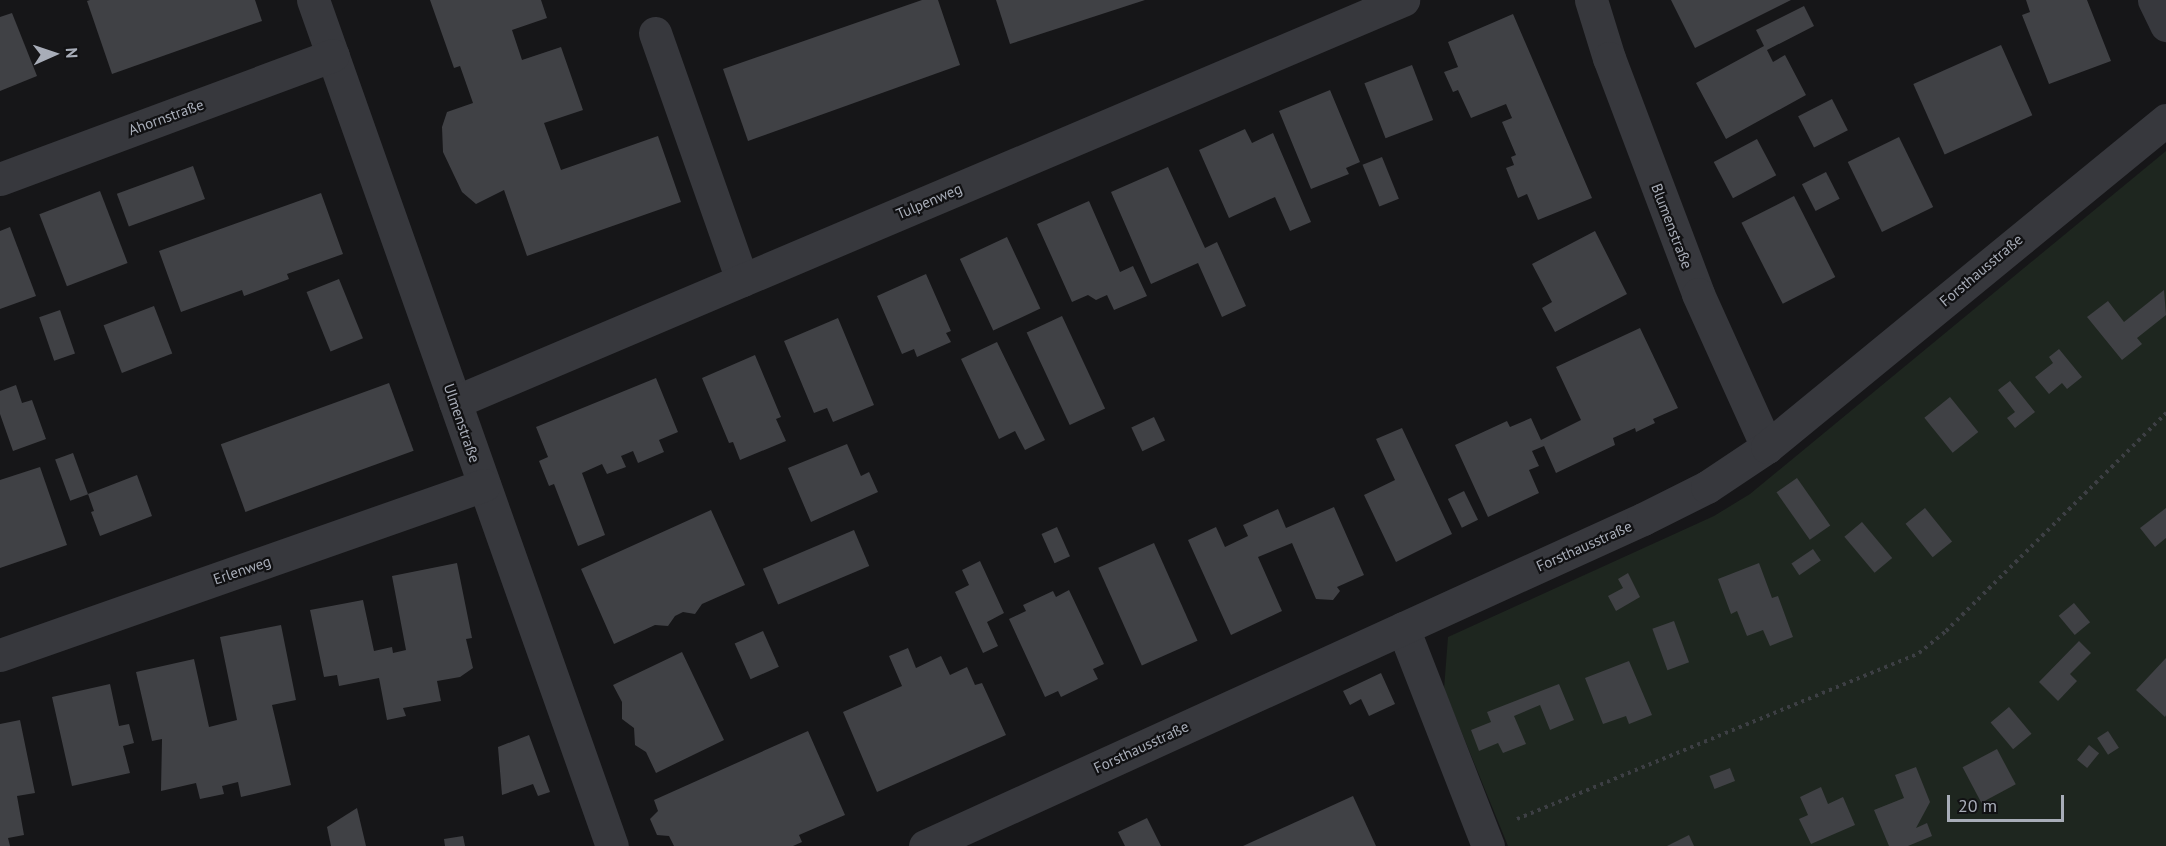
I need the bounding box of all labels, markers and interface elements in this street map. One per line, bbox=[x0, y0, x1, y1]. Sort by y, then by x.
north arrow bbox=[24, 24, 84, 84]
text: N bbox=[62, 47, 82, 59]
street label: Ahornstraße bbox=[126, 95, 206, 139]
street label: Tulpenweg bbox=[893, 179, 965, 223]
street label: Blumenstraße bbox=[1648, 181, 1696, 271]
street label: Forsthausstraße bbox=[1936, 230, 2026, 310]
street label: Ulmenstraße bbox=[440, 381, 484, 465]
street label: Forsthausstraße bbox=[1533, 517, 1635, 575]
street label: Erlenweg bbox=[211, 552, 273, 588]
street label: Forsthausstraße bbox=[1091, 717, 1191, 777]
scale bar bbox=[1950, 783, 2067, 821]
text: 20 m bbox=[1958, 794, 1997, 817]

